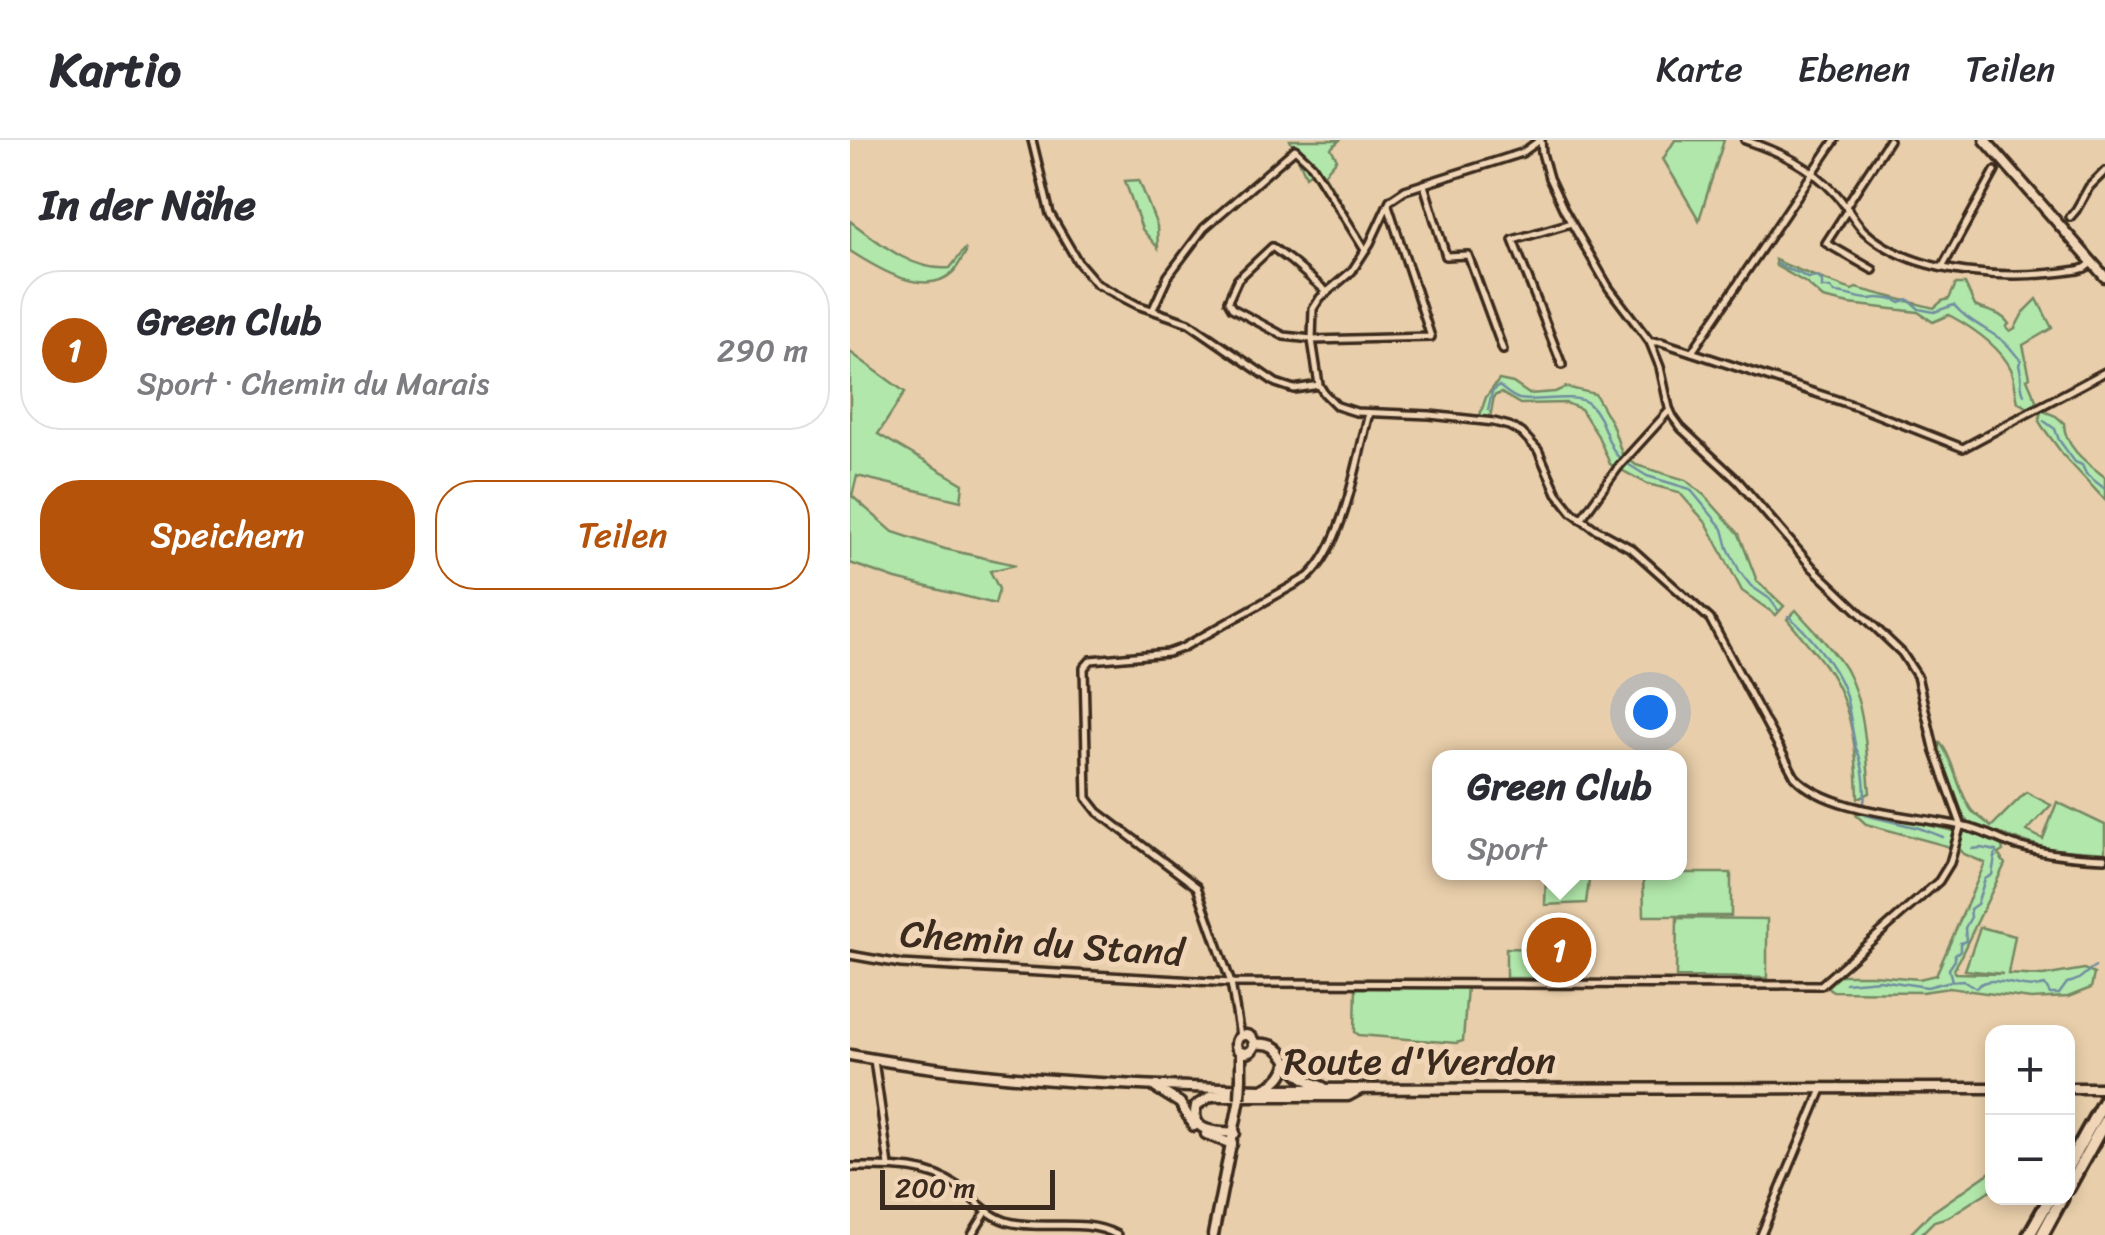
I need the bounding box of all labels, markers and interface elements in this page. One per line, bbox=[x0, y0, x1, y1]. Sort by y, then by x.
text: Kartio bbox=[50, 27, 181, 112]
text: Karte bbox=[1656, 38, 1743, 100]
text: Ebenen bbox=[1798, 38, 1910, 100]
text: Teilen bbox=[1965, 38, 2055, 100]
text: In der Nähe bbox=[40, 168, 256, 242]
text: Green Club bbox=[137, 288, 321, 355]
text: 1 bbox=[68, 322, 81, 379]
text: 290 m bbox=[717, 322, 808, 379]
text: Sport · Chemin du Marais bbox=[137, 355, 489, 412]
button: Speichern bbox=[40, 480, 415, 590]
button: Teilen bbox=[435, 480, 810, 590]
your location bbox=[1625, 687, 1676, 738]
popup bbox=[1432, 750, 1687, 880]
text: Green Club bbox=[1467, 753, 1652, 820]
text: Sport bbox=[1467, 820, 1547, 877]
street label: Chemin du Stand bbox=[898, 900, 1189, 987]
pin: 1 bbox=[1526, 912, 1592, 988]
map controls bbox=[1985, 1025, 2075, 1205]
button: + bbox=[1985, 1025, 2075, 1115]
street label: Route d'Yverdon bbox=[1284, 1028, 1556, 1095]
button: − bbox=[1985, 1115, 2075, 1205]
text: 200 m bbox=[895, 1163, 975, 1212]
scale bar bbox=[880, 1165, 1055, 1210]

